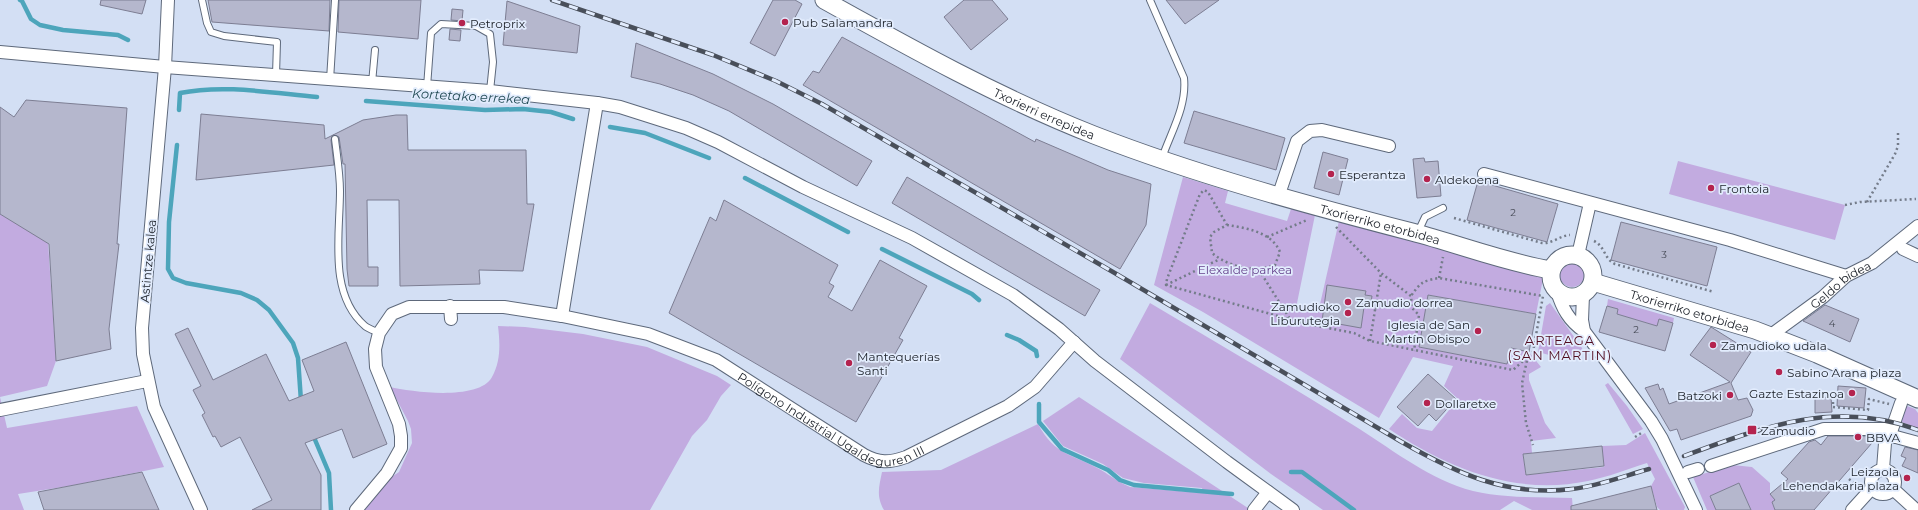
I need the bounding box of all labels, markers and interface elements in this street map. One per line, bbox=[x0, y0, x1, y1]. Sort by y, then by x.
place label: Pub Salamandra bbox=[793, 15, 893, 30]
place label: Petroprix bbox=[470, 16, 526, 31]
marker: Pub Salamandra bbox=[780, 17, 790, 27]
marker: Petroprix bbox=[457, 18, 467, 28]
street label: Txorierri errepidea bbox=[992, 84, 1097, 142]
water label: Kortetako errekea bbox=[412, 85, 531, 107]
place label: Esperantza bbox=[1339, 167, 1406, 182]
marker: Esperantza bbox=[1326, 169, 1336, 179]
place label: Aldekoena bbox=[1435, 172, 1499, 187]
marker: Aldekoena bbox=[1422, 174, 1432, 184]
place label: Frontoia bbox=[1719, 181, 1769, 196]
marker: Frontoia bbox=[1706, 183, 1716, 193]
street label: Txorierriko etorbidea bbox=[1319, 201, 1442, 247]
house number: 2 bbox=[1510, 206, 1516, 219]
street label: Astintze kalea bbox=[137, 219, 159, 303]
house number: 3 bbox=[1661, 248, 1667, 261]
street label: Geldo bidea bbox=[1807, 257, 1873, 312]
park label: Elexalde parkea bbox=[1198, 262, 1292, 277]
street label: Txorierriko etorbidea bbox=[1628, 286, 1751, 335]
place label: Zamudio dorrea bbox=[1356, 295, 1453, 310]
marker: Zamudio dorrea bbox=[1343, 297, 1353, 307]
place label: Zamudioko Liburutegia bbox=[1270, 299, 1340, 328]
marker: Zamudioko Liburutegia bbox=[1343, 308, 1353, 318]
place label: Iglesia de San Martín Obispo bbox=[1384, 317, 1470, 346]
house number: 4 bbox=[1829, 317, 1836, 330]
house number: 2 bbox=[1633, 323, 1639, 336]
marker: Iglesia de San Martín Obispo bbox=[1473, 326, 1483, 336]
district label: ARTEAGA (SAN MARTIN) bbox=[1508, 332, 1612, 363]
place label: Zamudioko udala bbox=[1721, 338, 1827, 353]
marker: Zamudioko udala bbox=[1708, 340, 1718, 350]
place label: Mantequerías Santi bbox=[857, 349, 940, 378]
marker: Mantequerías Santi bbox=[844, 358, 854, 368]
place label: Sabino Arana plaza bbox=[1787, 365, 1902, 380]
marker: Sabino Arana plaza bbox=[1774, 367, 1784, 377]
street label: Polígono Industrial Ugaldeguren III bbox=[735, 369, 927, 469]
place label: Gazte Estazinoa bbox=[1749, 386, 1844, 401]
place label: Batzoki bbox=[1677, 388, 1722, 403]
marker: Gazte Estazinoa bbox=[1847, 388, 1857, 398]
marker: Batzoki bbox=[1725, 390, 1735, 400]
place label: Dollaretxe bbox=[1435, 396, 1496, 411]
marker: Dollaretxe bbox=[1422, 398, 1432, 408]
place label: Zamudio bbox=[1761, 423, 1816, 438]
marker: Zamudio bbox=[1746, 424, 1758, 436]
place label: BBVA bbox=[1866, 430, 1901, 445]
marker: BBVA bbox=[1853, 432, 1863, 442]
place label: Leizaola Lehendakaria plaza bbox=[1782, 464, 1899, 493]
marker: Leizaola Lehendakaria plaza bbox=[1902, 473, 1912, 483]

